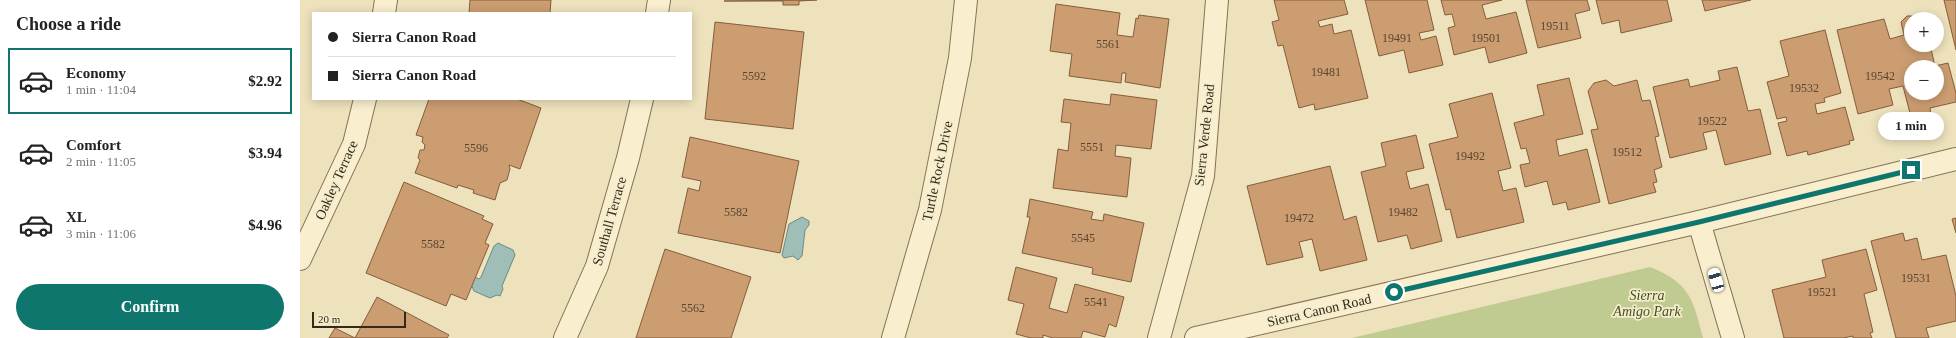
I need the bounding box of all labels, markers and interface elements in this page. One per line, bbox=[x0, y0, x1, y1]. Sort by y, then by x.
map controls bbox=[1904, 12, 1944, 100]
button: + bbox=[1904, 12, 1944, 52]
text: Choose a ride bbox=[16, 14, 121, 34]
house number: 19511 bbox=[1540, 19, 1570, 33]
text: Sierra Canon Road bbox=[352, 29, 476, 45]
house number: 19491 bbox=[1382, 31, 1412, 45]
house number: 19501 bbox=[1471, 31, 1501, 45]
house number: 5561 bbox=[1096, 37, 1120, 51]
button: − bbox=[1904, 60, 1944, 100]
icon: car bbox=[18, 63, 54, 99]
text: Economy bbox=[66, 65, 126, 81]
house number: 19481 bbox=[1311, 65, 1341, 79]
text: Sierra Canon Road bbox=[352, 67, 476, 83]
house number: 5592 bbox=[742, 69, 766, 83]
house number: 19542 bbox=[1865, 69, 1895, 83]
text: $2.92 bbox=[248, 73, 282, 89]
house number: 19532 bbox=[1789, 81, 1819, 95]
text: 1 min · 11:04 bbox=[66, 82, 136, 97]
street label: Sierra Verde Road bbox=[1192, 83, 1217, 187]
callout: 1 min bbox=[1878, 112, 1944, 140]
house number: 19522 bbox=[1697, 114, 1727, 128]
text: 1 min bbox=[1895, 118, 1927, 133]
street label: Turtle Rock Drive bbox=[920, 120, 955, 223]
icon: car bbox=[18, 135, 54, 171]
text: Comfort bbox=[66, 137, 121, 153]
street label: Oakley Terrace bbox=[312, 138, 361, 222]
house number: 5551 bbox=[1080, 140, 1104, 154]
house number: 5596 bbox=[464, 141, 488, 155]
text: $3.94 bbox=[248, 145, 282, 161]
house number: 19512 bbox=[1612, 145, 1642, 159]
house number: 19492 bbox=[1455, 149, 1485, 163]
text: 2 min · 11:05 bbox=[66, 154, 136, 169]
route end bbox=[1902, 161, 1920, 179]
street label: Southall Terrace bbox=[590, 175, 629, 267]
house number: 5582 bbox=[724, 205, 748, 219]
house number: 19482 bbox=[1388, 205, 1418, 219]
icon: car bbox=[18, 207, 54, 243]
text: XL bbox=[66, 209, 87, 225]
house number: 19472 bbox=[1284, 211, 1314, 225]
text: $4.96 bbox=[248, 217, 282, 233]
text: 3 min · 11:06 bbox=[66, 226, 136, 241]
house number: 5545 bbox=[1071, 231, 1095, 245]
house number: 5582 bbox=[421, 237, 445, 251]
car bbox=[1707, 267, 1725, 293]
house number: 19531 bbox=[1901, 271, 1931, 285]
route start bbox=[1385, 283, 1403, 301]
button: Confirm bbox=[16, 284, 284, 330]
house number: 19521 bbox=[1807, 285, 1837, 299]
park label: Sierra Amigo Park bbox=[1612, 288, 1681, 319]
street label: Sierra Canon Road bbox=[1266, 291, 1373, 330]
house number: 5541 bbox=[1084, 295, 1108, 309]
house number: 5562 bbox=[681, 301, 705, 315]
scale bar bbox=[312, 310, 406, 329]
text: 20 m bbox=[318, 313, 340, 325]

